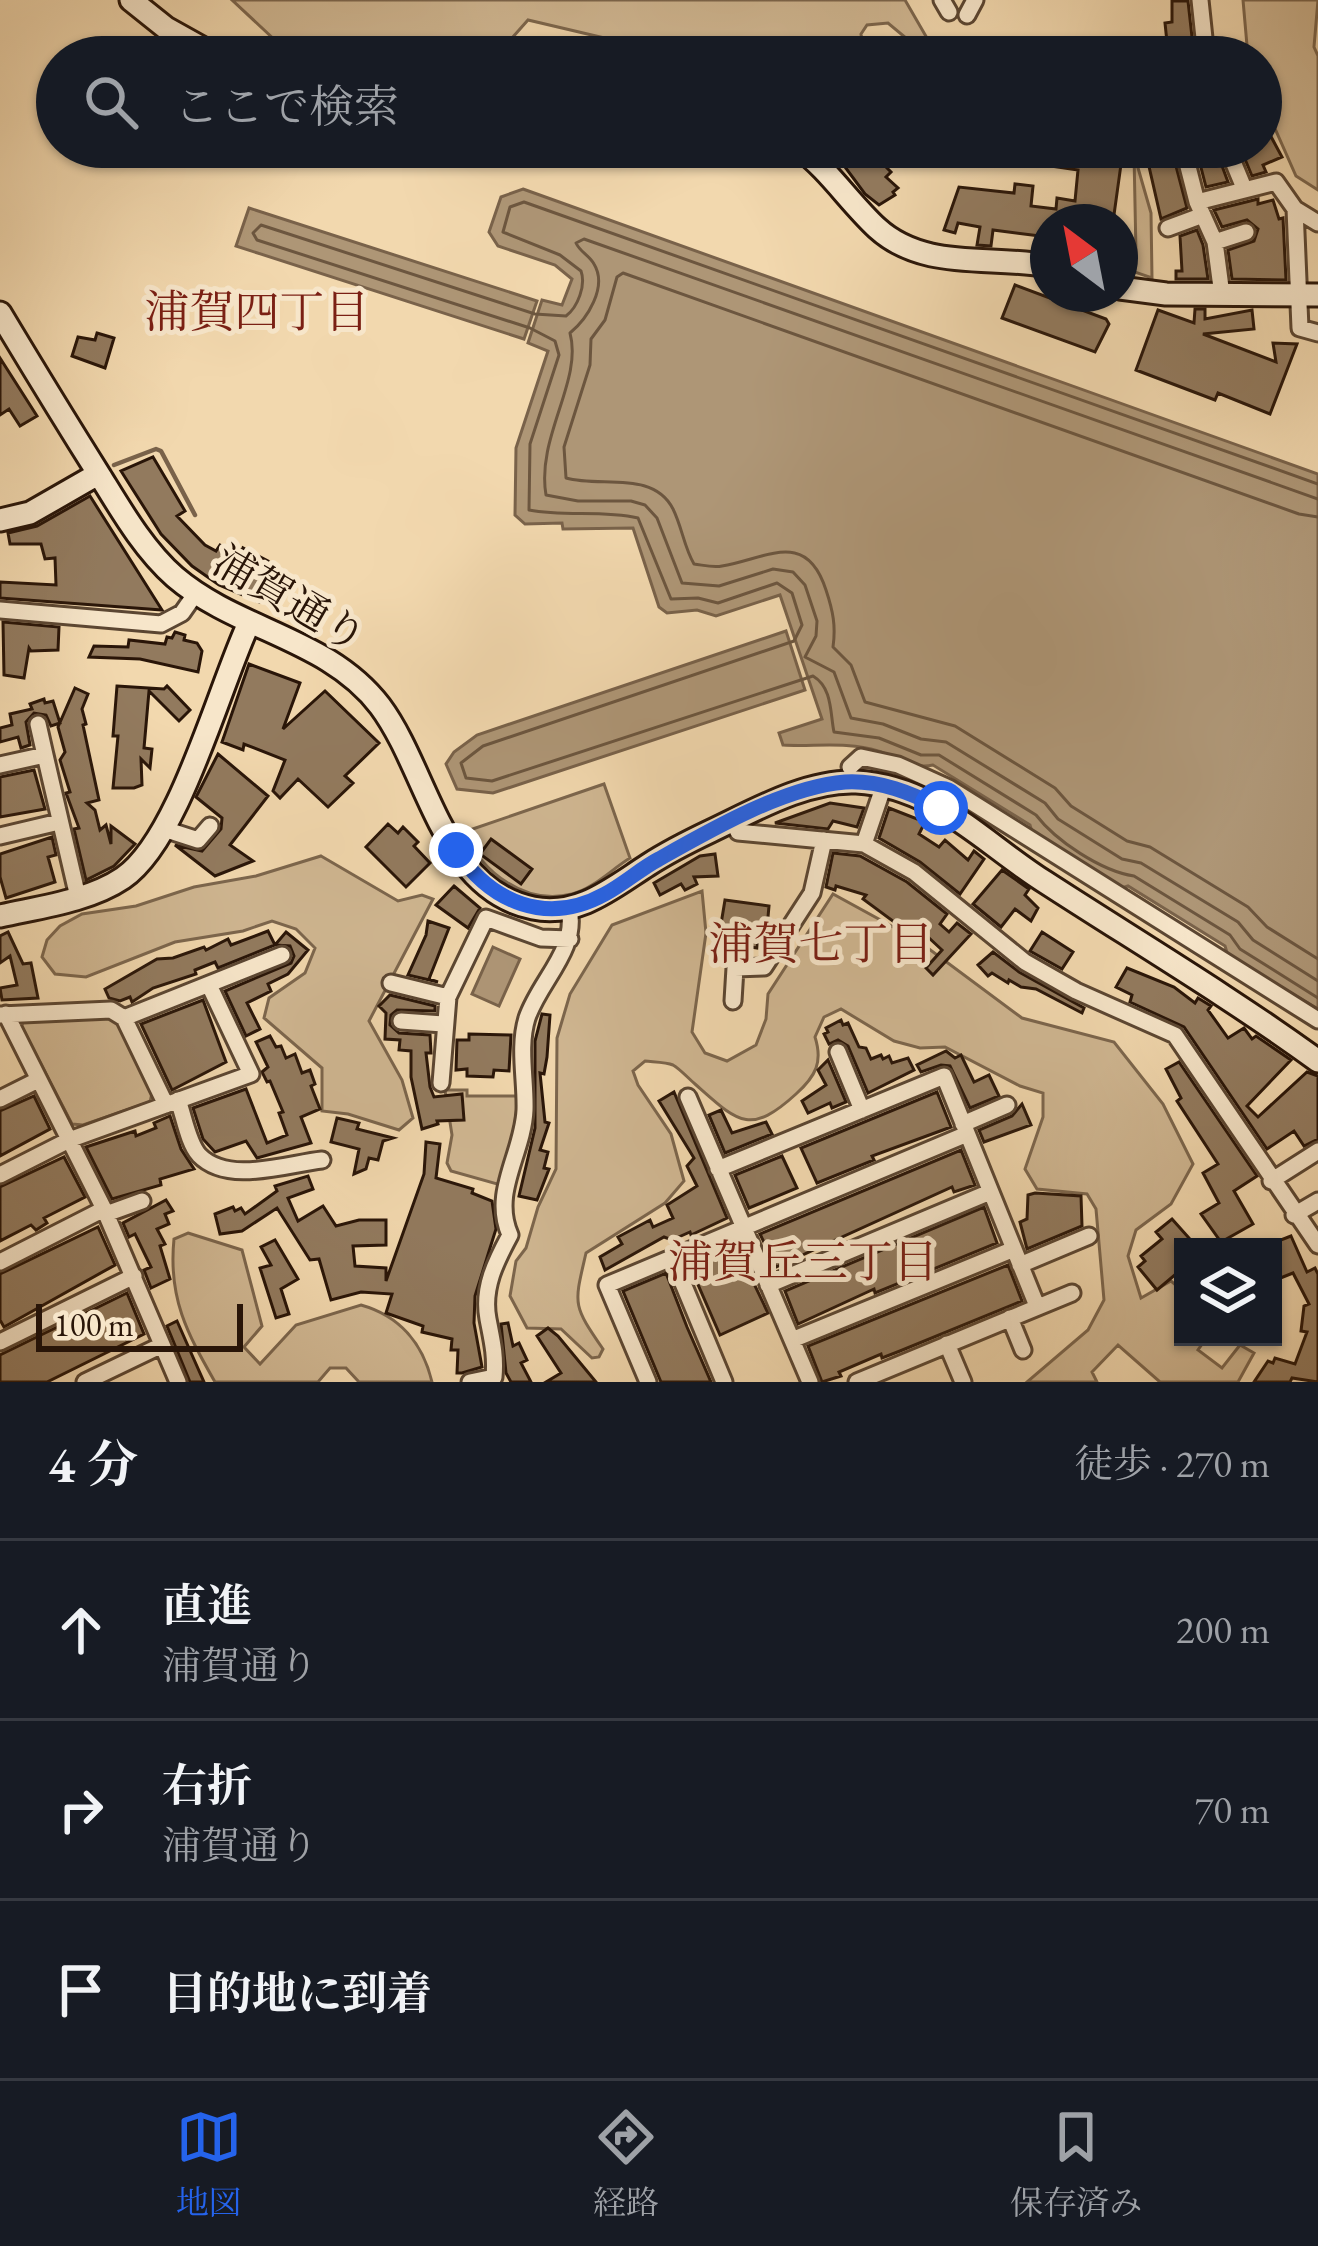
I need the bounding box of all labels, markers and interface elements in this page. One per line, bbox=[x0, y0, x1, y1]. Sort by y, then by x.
search box bbox=[36, 36, 1282, 168]
icon: search bbox=[78, 69, 144, 135]
text: ここで検索 bbox=[174, 77, 399, 135]
north arrow bbox=[1030, 204, 1138, 312]
district label: 浦賀四丁目 bbox=[144, 282, 370, 340]
street label: 浦賀通り bbox=[203, 533, 377, 665]
route start bbox=[914, 781, 968, 835]
route end bbox=[429, 823, 483, 877]
district label: 浦賀七丁目 bbox=[708, 914, 934, 972]
district label: 浦賀丘三丁目 bbox=[668, 1232, 938, 1290]
map controls bbox=[1174, 1238, 1282, 1346]
button: layers bbox=[1174, 1238, 1282, 1346]
scale bar bbox=[36, 1298, 243, 1351]
text: 100 m bbox=[54, 1303, 134, 1346]
text: 4 分 bbox=[48, 1431, 138, 1497]
text: 徒歩 · 270 m bbox=[1074, 1438, 1270, 1489]
text: 直進 bbox=[162, 1576, 252, 1634]
icon: ahead bbox=[48, 1597, 114, 1663]
text: 200 m bbox=[1176, 1604, 1270, 1655]
text: 浦賀通り bbox=[162, 1640, 318, 1691]
text: 右折 bbox=[162, 1756, 252, 1814]
icon: right bbox=[48, 1777, 114, 1843]
text: 70 m bbox=[1194, 1784, 1270, 1835]
text: 浦賀通り bbox=[162, 1820, 318, 1871]
icon: arrive bbox=[48, 1957, 114, 2023]
text: 目的地に到着 bbox=[162, 1964, 432, 2022]
tab: 地図 bbox=[176, 2104, 242, 2224]
tab: 経路 bbox=[593, 2104, 659, 2224]
tab: 保存済み bbox=[1010, 2104, 1142, 2224]

